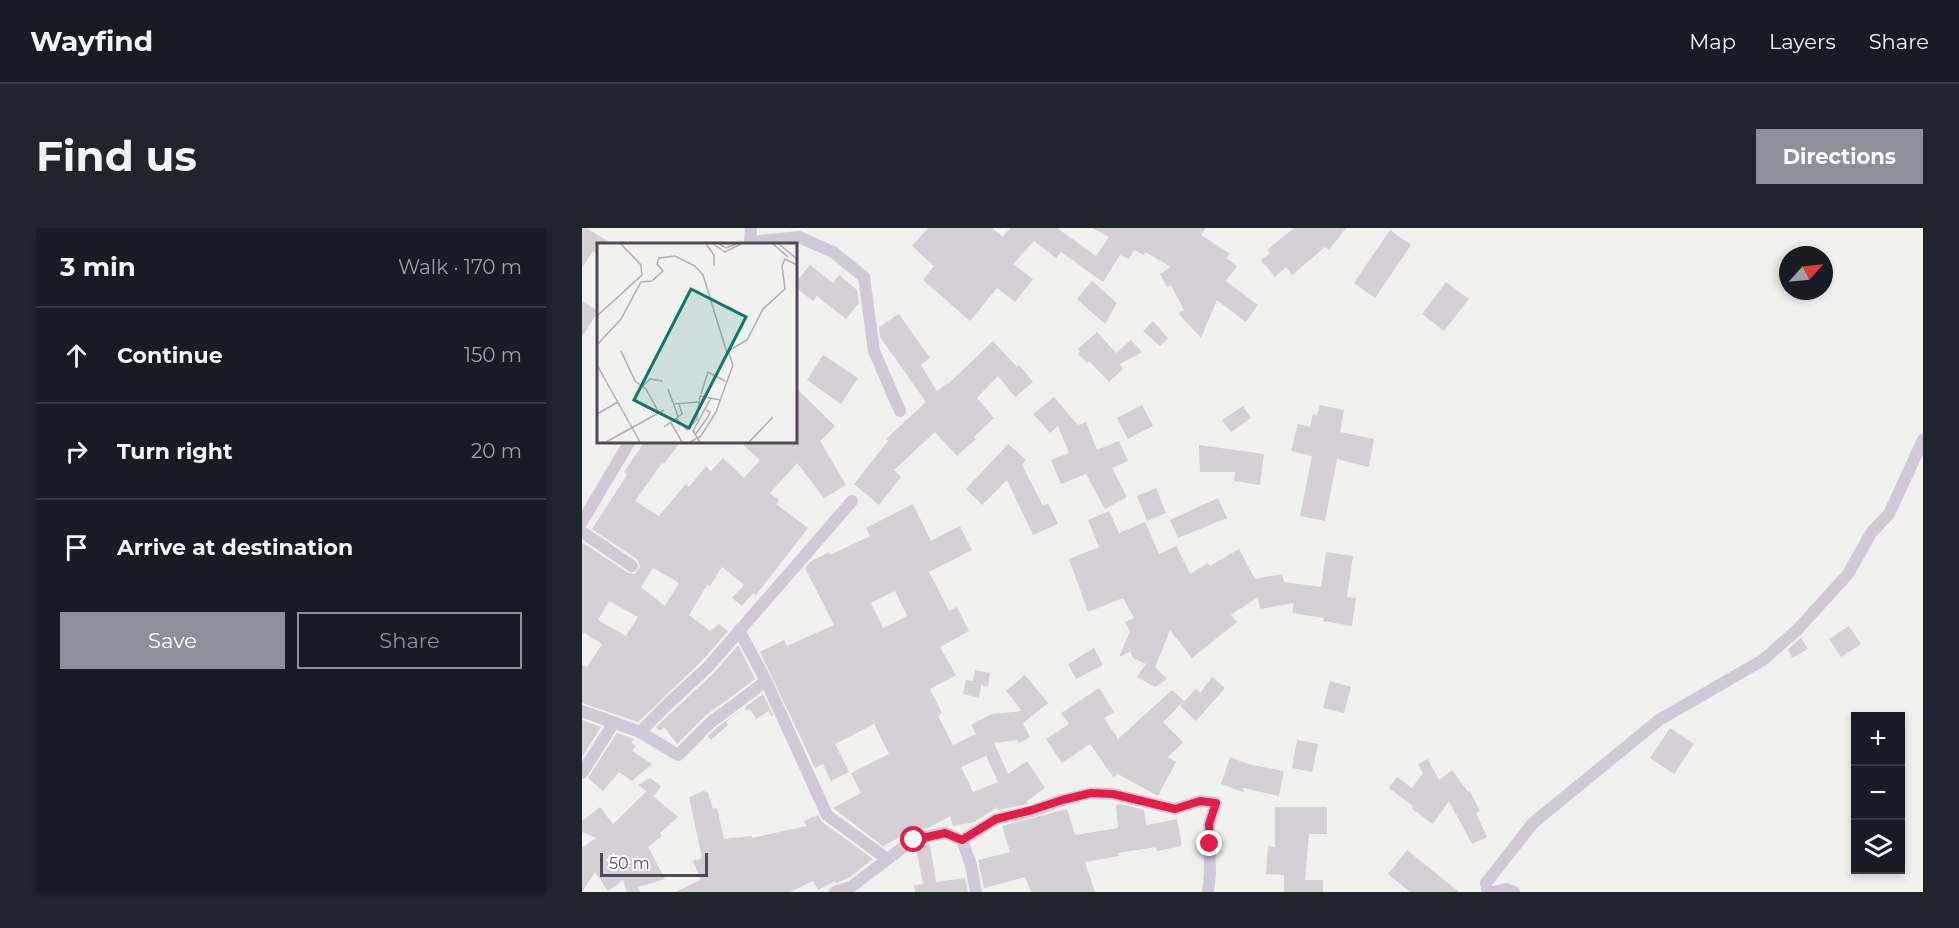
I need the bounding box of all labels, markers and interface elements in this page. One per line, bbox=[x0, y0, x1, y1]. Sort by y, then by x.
text: Wayfind bbox=[30, 24, 153, 58]
text: Map bbox=[1689, 29, 1736, 54]
text: Layers bbox=[1769, 29, 1836, 54]
text: Share bbox=[1869, 29, 1929, 54]
button: Directions bbox=[1756, 129, 1923, 184]
text: Find us bbox=[36, 130, 197, 182]
inset map bbox=[597, 243, 796, 442]
north arrow bbox=[1779, 246, 1833, 300]
text: 3 min bbox=[60, 251, 136, 283]
text: Walk · 170 m bbox=[398, 255, 522, 279]
icon: ahead bbox=[60, 339, 93, 372]
text: Continue bbox=[117, 342, 223, 369]
text: 150 m bbox=[464, 343, 522, 367]
icon: right bbox=[60, 435, 93, 468]
text: Turn right bbox=[117, 438, 232, 465]
text: 20 m bbox=[471, 439, 522, 463]
icon: arrive bbox=[60, 531, 93, 564]
text: Arrive at destination bbox=[117, 534, 353, 561]
button: Save bbox=[60, 612, 285, 669]
button: Share bbox=[297, 612, 522, 669]
map controls bbox=[1851, 712, 1905, 874]
button: + bbox=[1851, 712, 1905, 766]
button: − bbox=[1851, 766, 1905, 820]
button: layers bbox=[1851, 820, 1905, 874]
route start bbox=[900, 826, 926, 852]
route end bbox=[1196, 830, 1222, 856]
scale bar bbox=[600, 850, 708, 878]
text: 50 m bbox=[609, 854, 650, 873]

